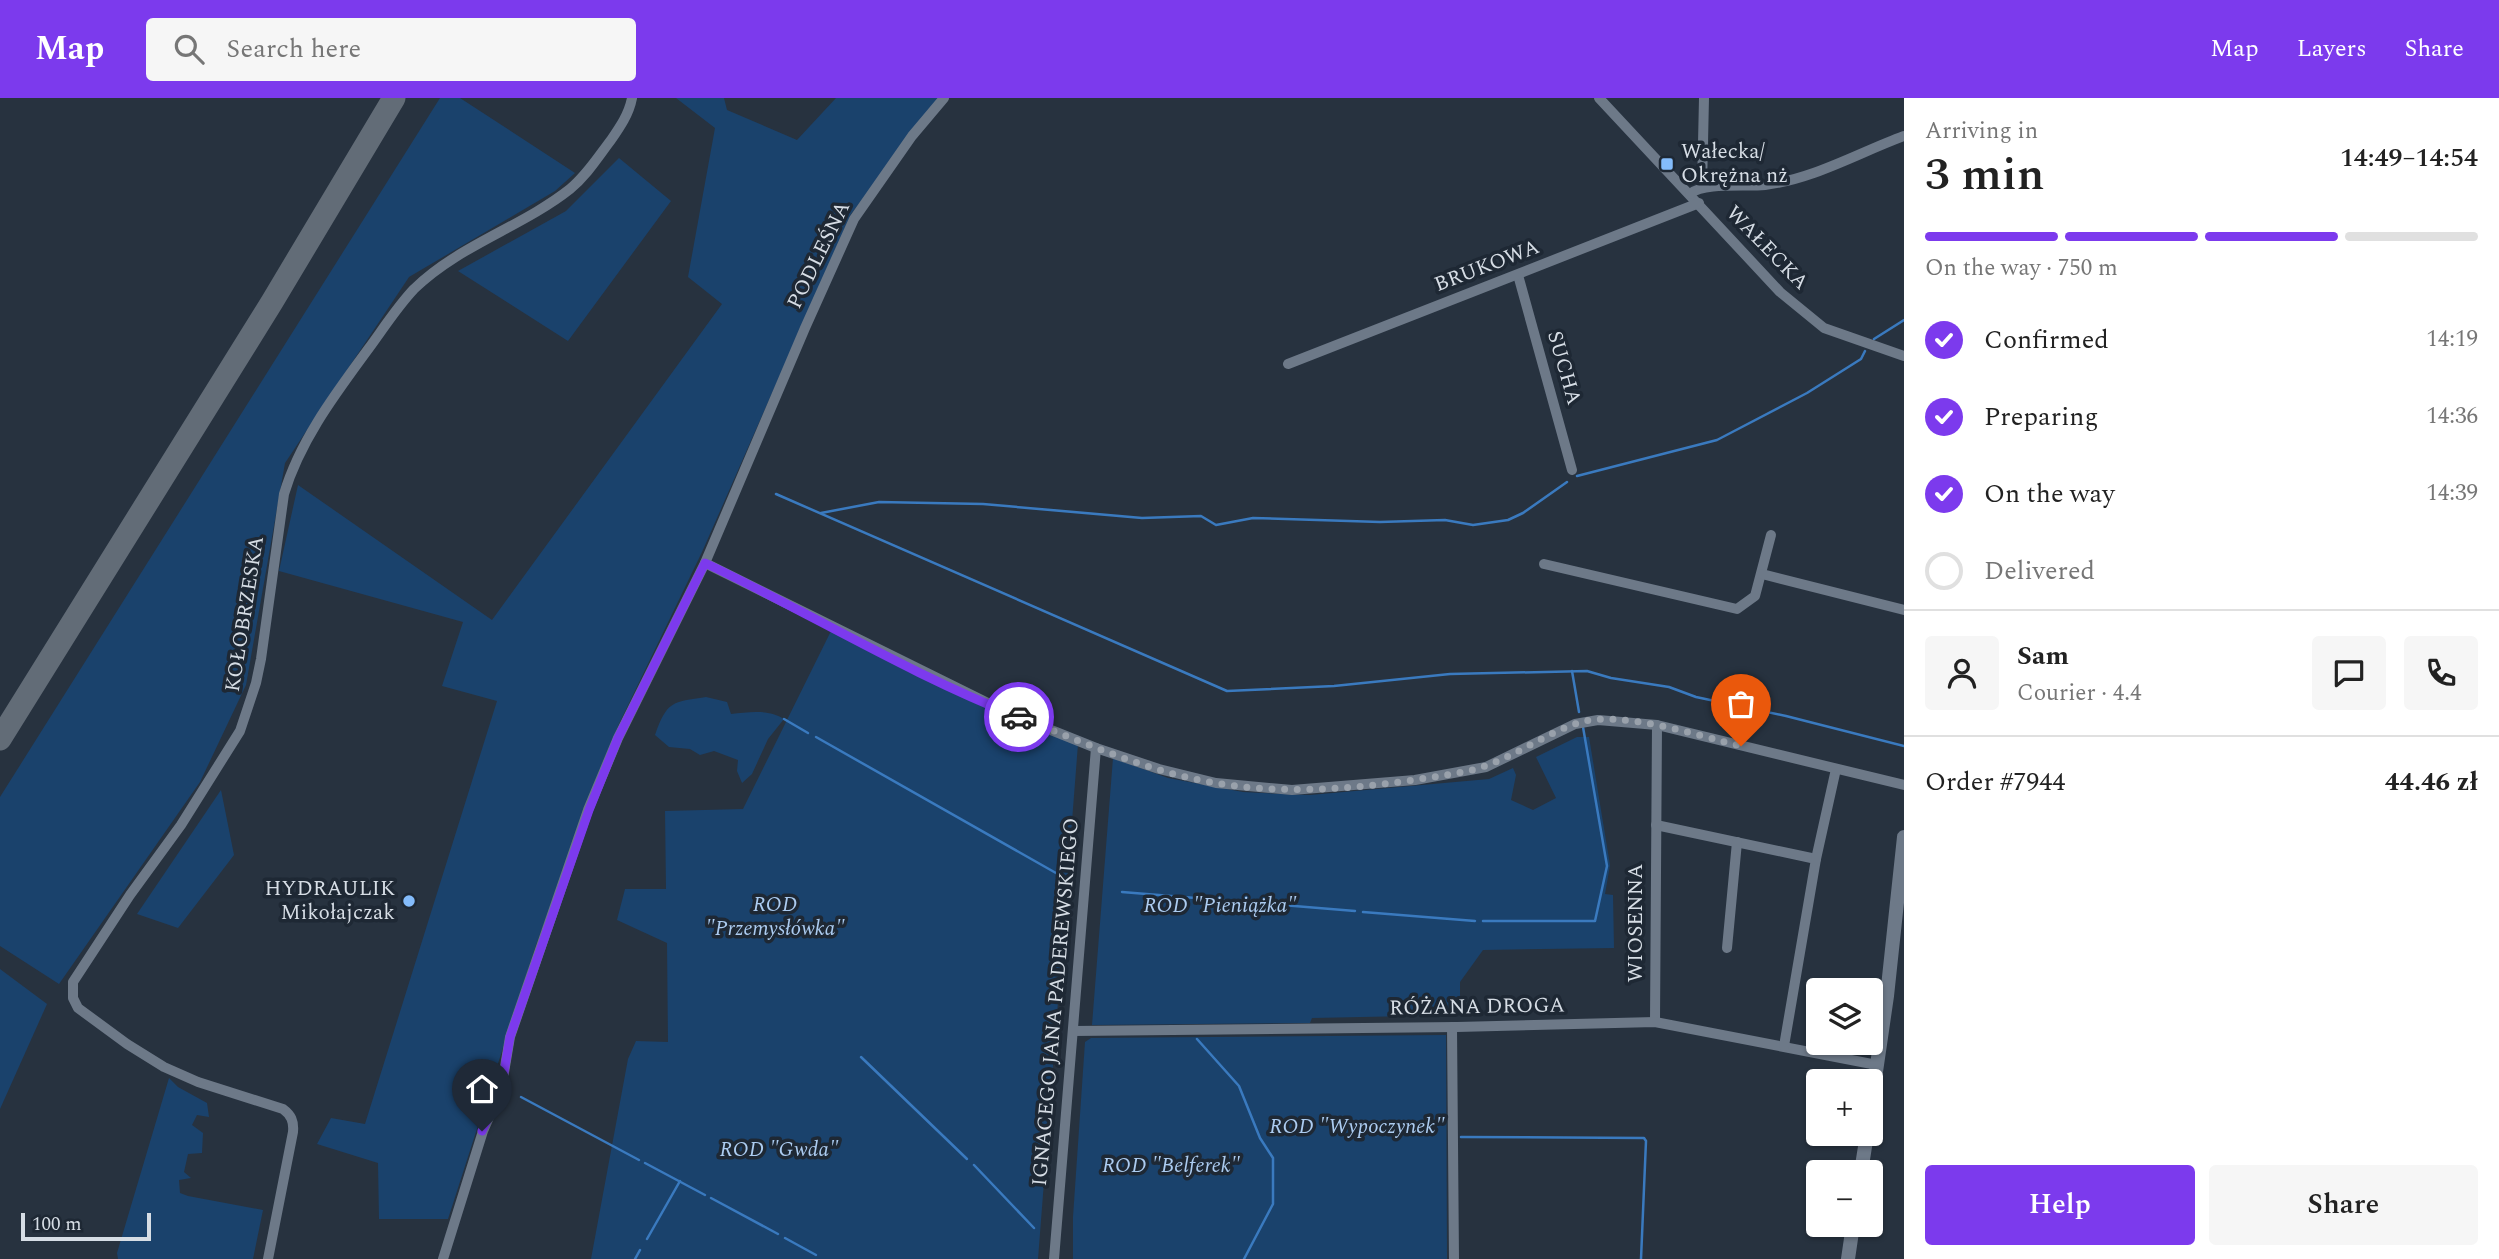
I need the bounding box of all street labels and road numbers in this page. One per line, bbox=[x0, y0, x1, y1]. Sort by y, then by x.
street label: PODLEŚNA bbox=[779, 195, 859, 314]
street label: WAŁECKA bbox=[1718, 198, 1816, 298]
street label: BRUKOWA bbox=[1430, 231, 1545, 301]
street label: SUCHA bbox=[1538, 327, 1590, 409]
street label: KOŁOBRZESKA bbox=[217, 533, 273, 694]
street label: IGNACEGO JANA PADEREWSKIEGO bbox=[1024, 816, 1088, 1188]
street label: WIOSENNA bbox=[1620, 863, 1652, 983]
street label: RÓŻANA DROGA bbox=[1389, 989, 1565, 1025]

